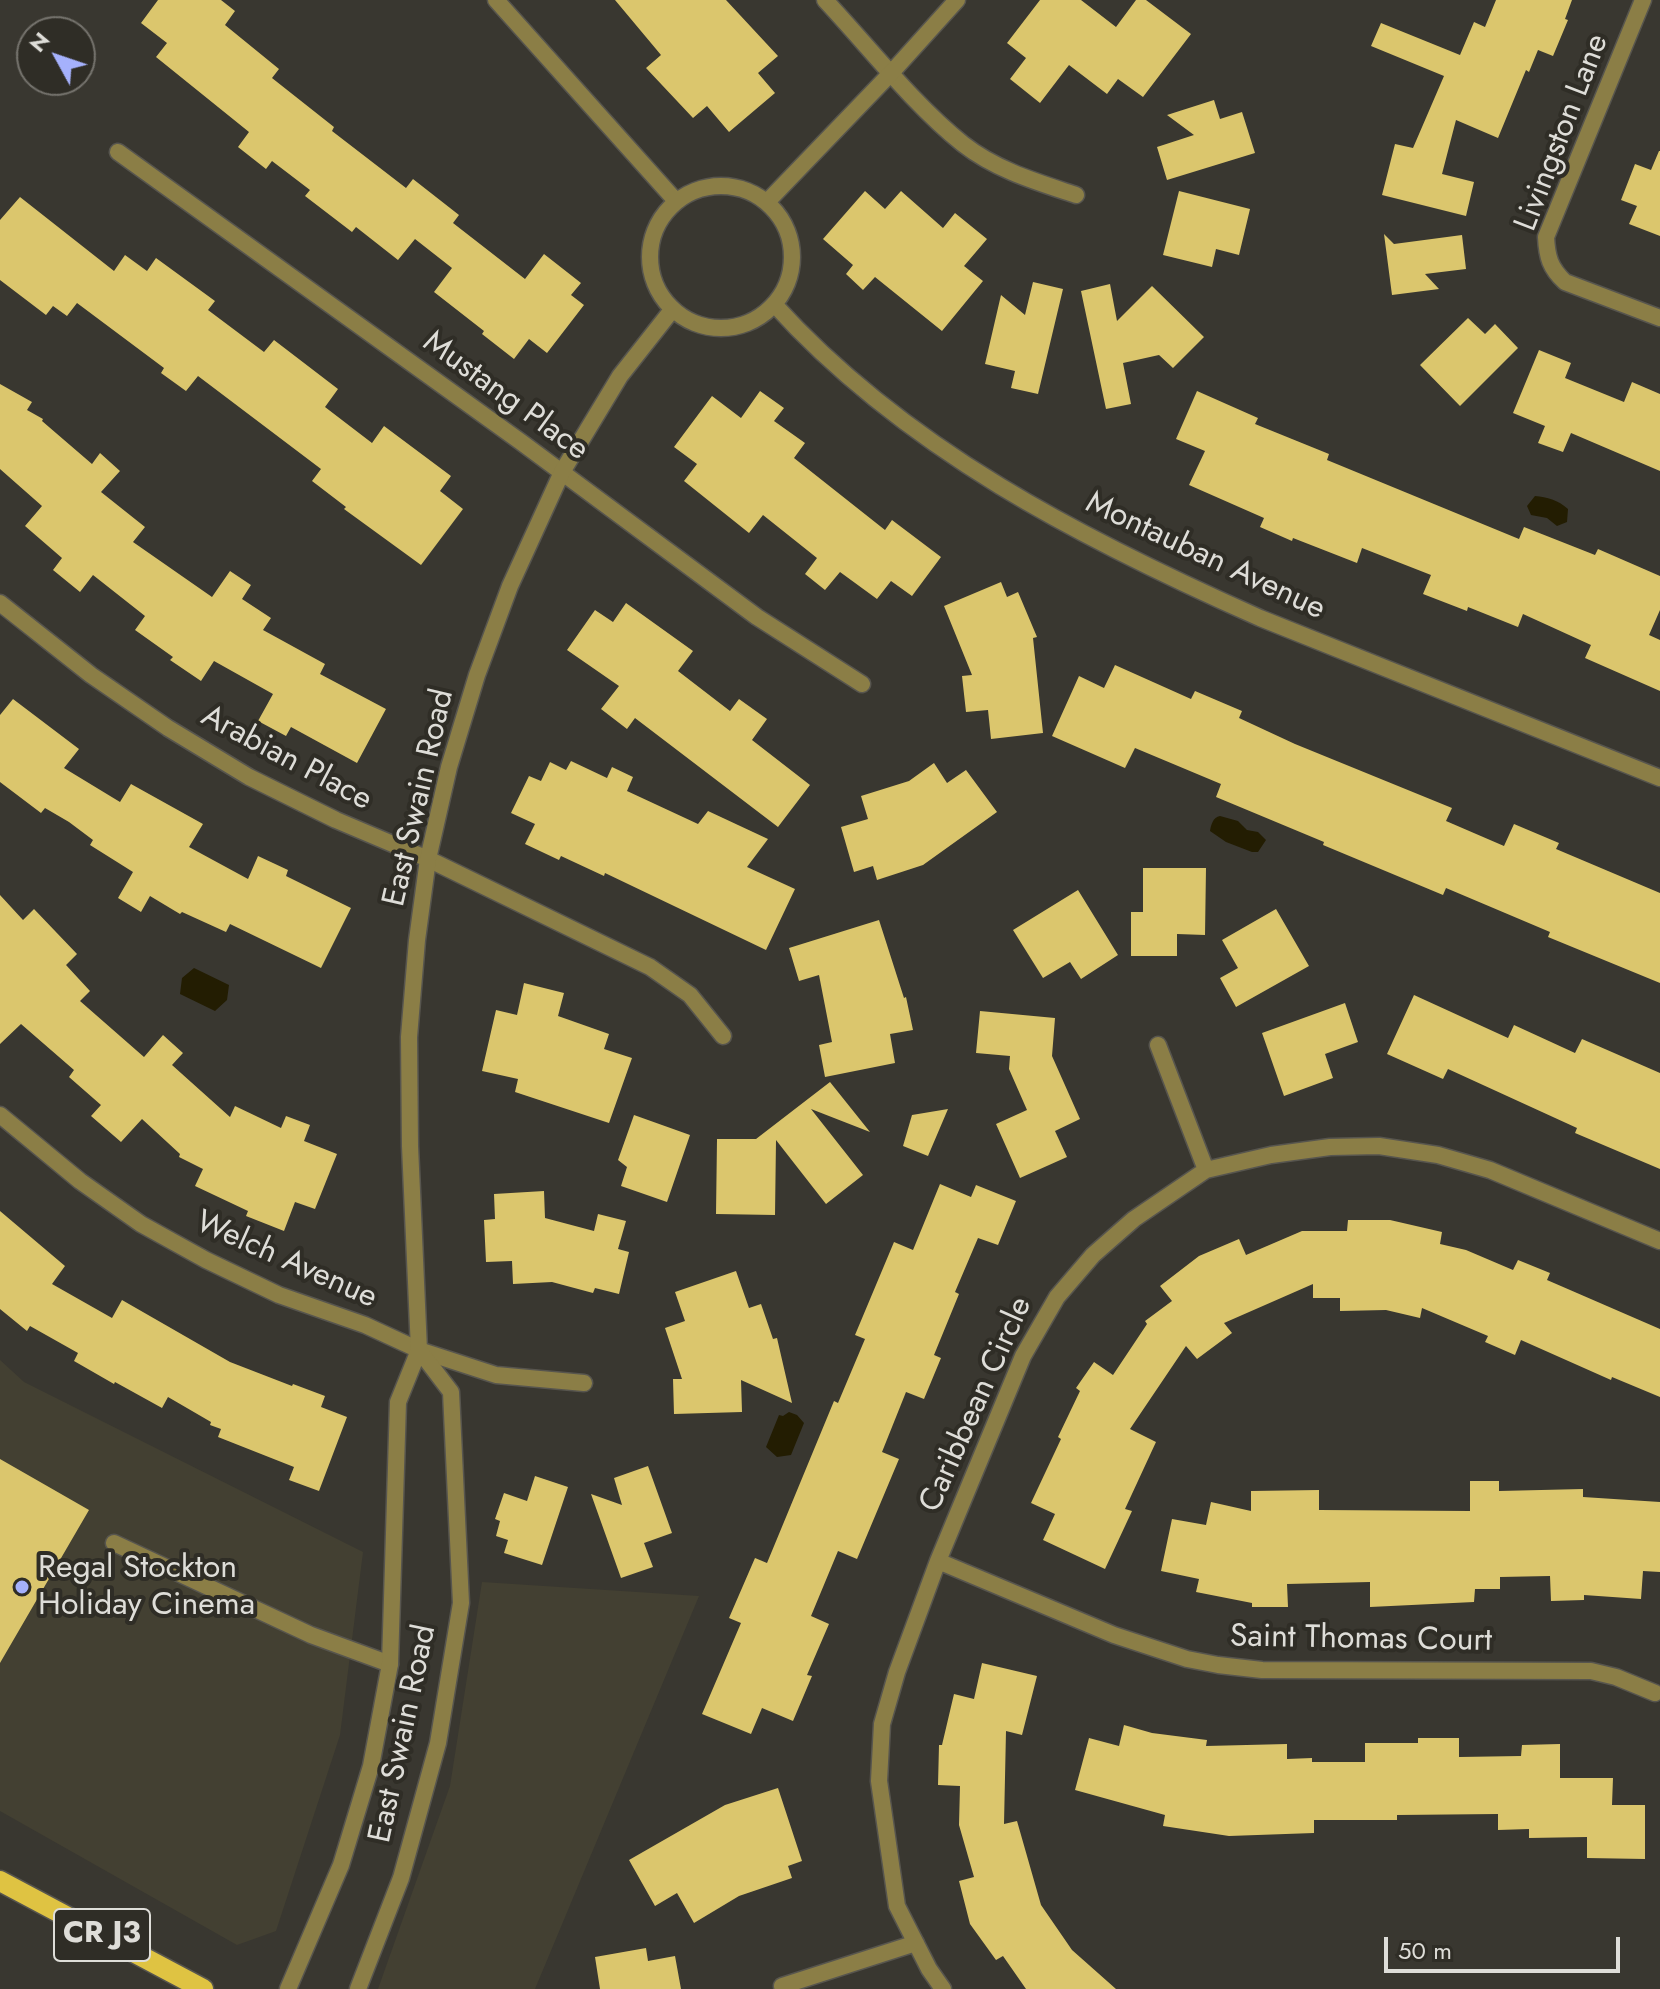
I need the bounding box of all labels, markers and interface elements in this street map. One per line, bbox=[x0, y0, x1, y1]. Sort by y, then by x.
north arrow bbox=[16, 16, 96, 96]
text: N bbox=[21, 25, 57, 59]
street label: Livingston Lane bbox=[1508, 29, 1618, 237]
street label: Mustang Place bbox=[415, 324, 595, 470]
street label: Montauban Avenue bbox=[1079, 485, 1331, 629]
street label: East Swain Road bbox=[376, 686, 464, 910]
street label: Arabian Place bbox=[194, 698, 378, 820]
street label: Welch Avenue bbox=[189, 1204, 383, 1318]
street label: Caribbean Circle bbox=[912, 1292, 1042, 1518]
place label: Regal Stockton Holiday Cinema bbox=[38, 1550, 255, 1625]
marker: Regal Stockton Holiday Cinema bbox=[13, 1578, 31, 1596]
street label: Saint Thomas Court bbox=[1230, 1619, 1492, 1661]
street label: East Swain Road bbox=[362, 1622, 446, 1846]
road number: CR J3 bbox=[54, 1909, 150, 1961]
scale bar bbox=[1388, 1921, 1624, 1971]
text: 50 m bbox=[1398, 1933, 1452, 1968]

